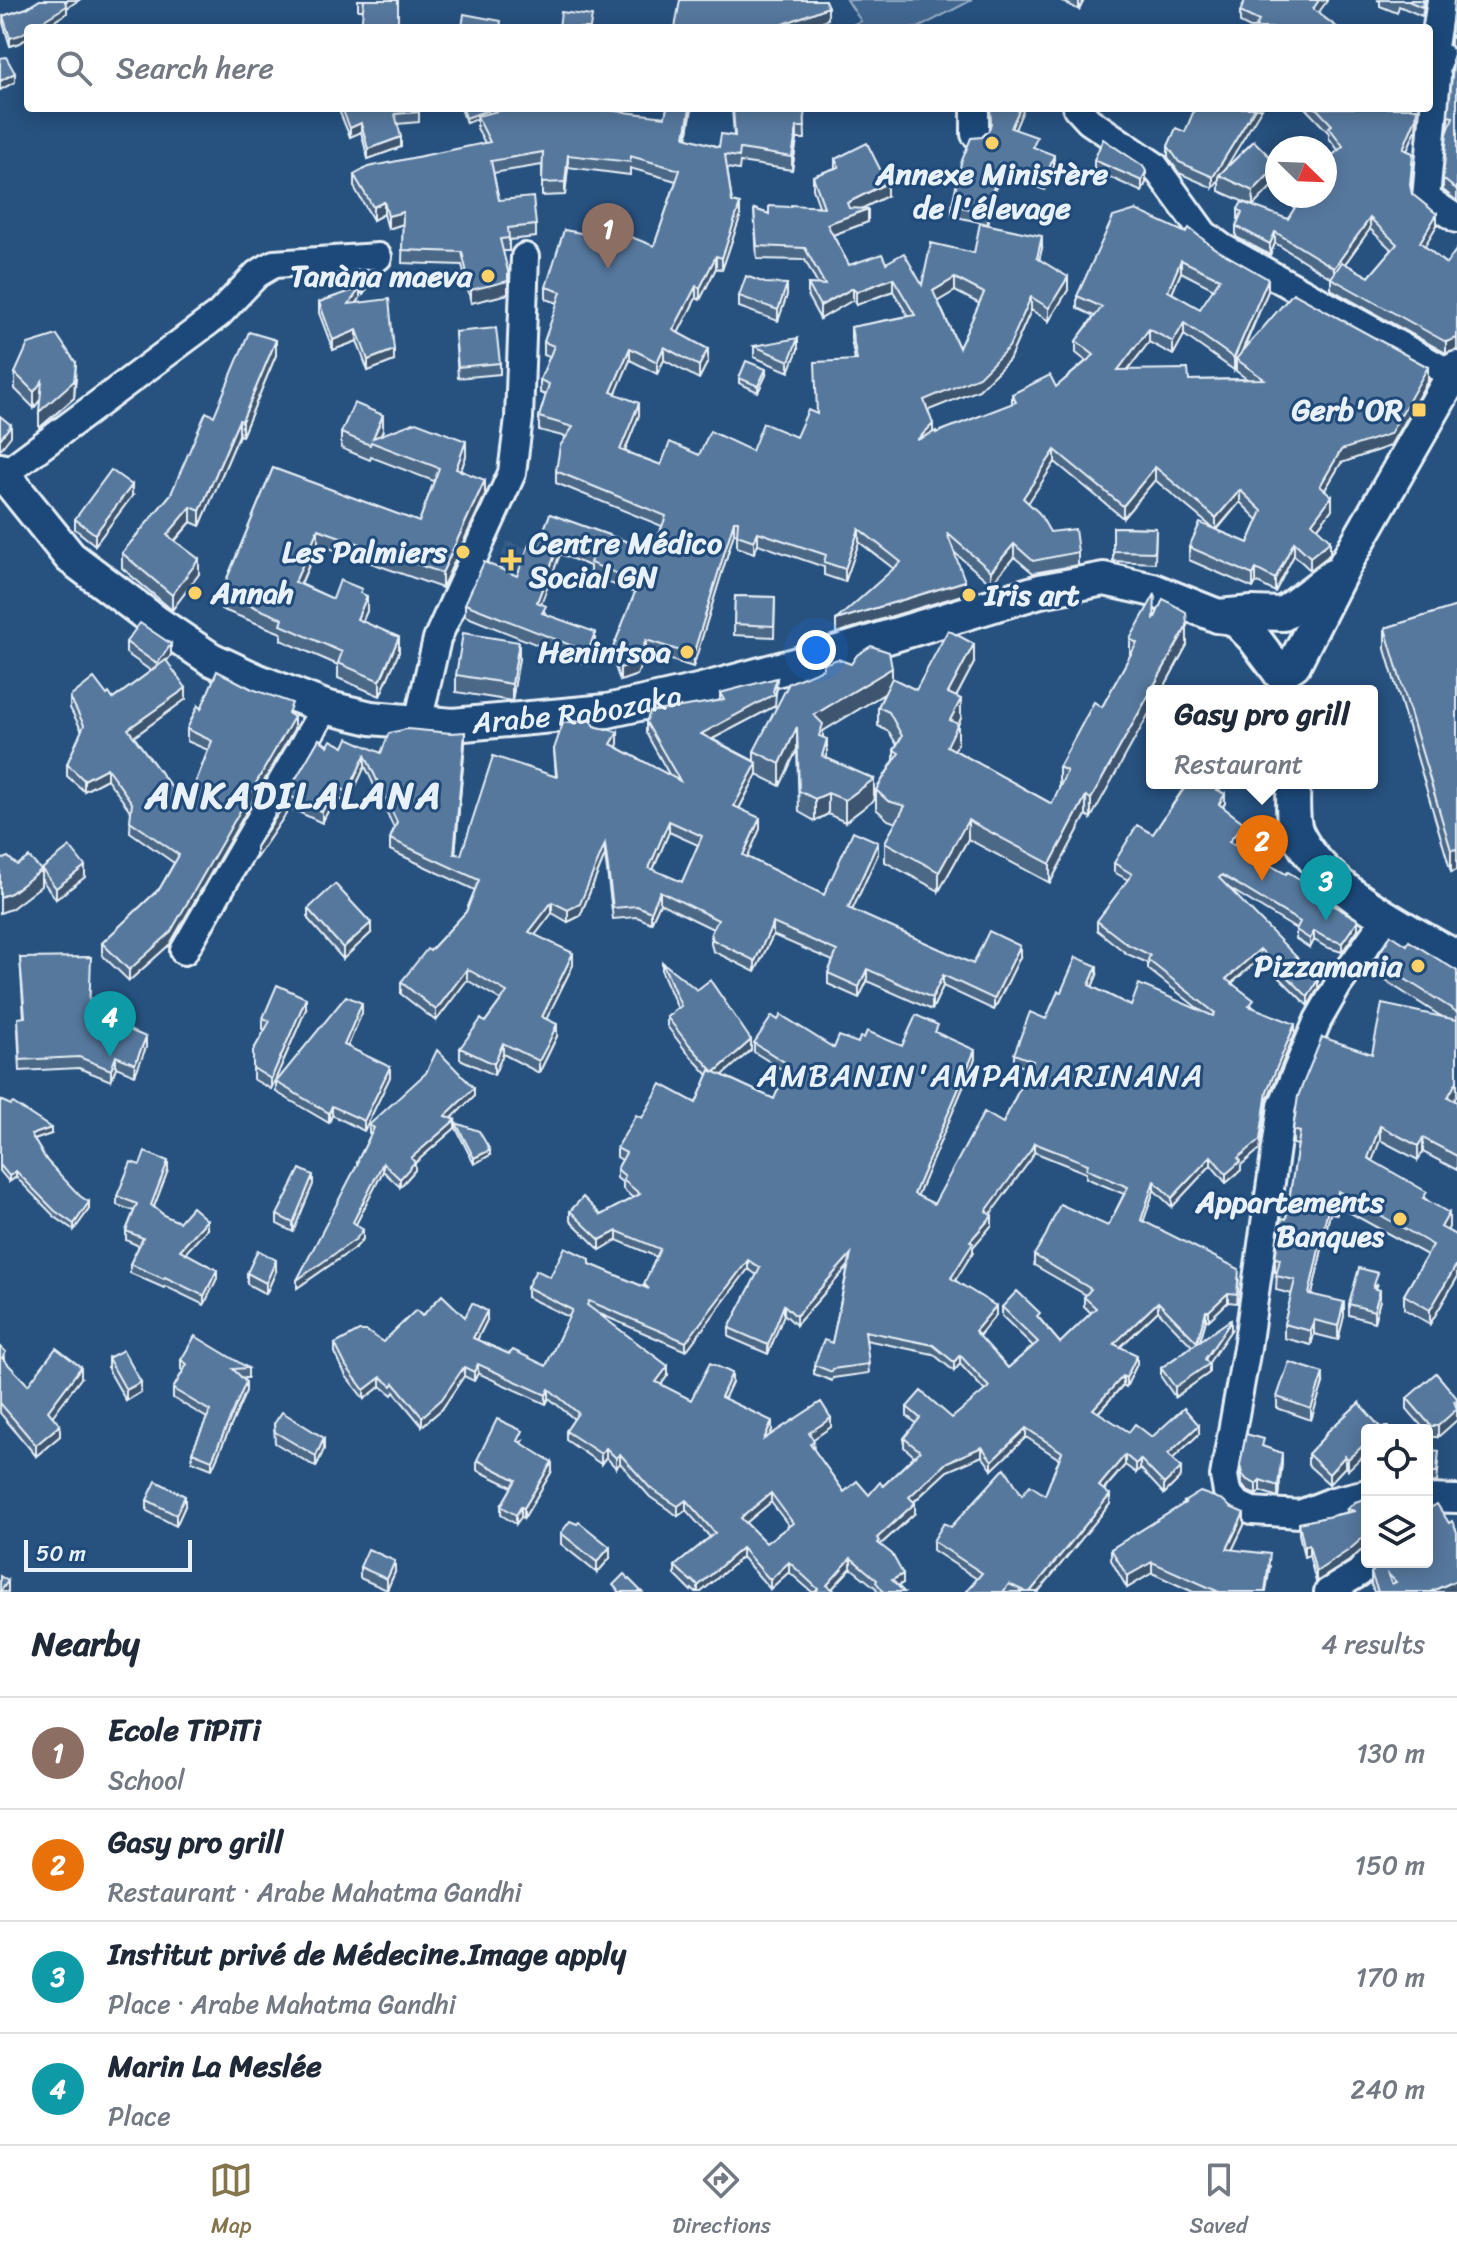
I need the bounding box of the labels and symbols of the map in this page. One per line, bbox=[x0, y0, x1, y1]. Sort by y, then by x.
marker: Annexe Ministère de l'élevage bbox=[983, 134, 1001, 152]
north arrow bbox=[1265, 136, 1337, 208]
place label: Annexe Ministère de l'élevage bbox=[874, 147, 1109, 235]
pin: 1 bbox=[582, 203, 634, 269]
place label: Tanàna maeva bbox=[290, 249, 473, 303]
marker: Tanàna maeva bbox=[479, 267, 497, 285]
place label: Gerb'OR bbox=[1292, 383, 1403, 437]
marker: Gerb'OR bbox=[1410, 401, 1428, 419]
place label: Centre Médico Social GN bbox=[528, 516, 723, 604]
place label: Les Palmiers bbox=[282, 525, 448, 579]
marker: Les Palmiers bbox=[454, 543, 472, 561]
marker: Centre Médico Social GN bbox=[500, 549, 522, 571]
place label: Annah bbox=[209, 566, 294, 620]
place label: Iris art bbox=[983, 568, 1080, 622]
marker: Annah bbox=[186, 584, 204, 602]
marker: Iris art bbox=[960, 586, 978, 604]
place label: Henintsoa bbox=[538, 625, 671, 679]
your location bbox=[796, 630, 836, 670]
marker: Henintsoa bbox=[678, 643, 696, 661]
street label: Arabe Rabozaka bbox=[469, 668, 687, 750]
district label: ANKADILALANA bbox=[143, 762, 443, 829]
pin: 2 bbox=[1236, 815, 1288, 881]
pin: 3 bbox=[1300, 855, 1352, 921]
place label: Pizzamania bbox=[1254, 939, 1403, 993]
marker: Pizzamania bbox=[1409, 957, 1427, 975]
pin: 4 bbox=[84, 991, 136, 1057]
district label: AMBANIN'AMPAMARINANA bbox=[756, 1047, 1205, 1104]
place label: Appartements Banques bbox=[1194, 1175, 1385, 1263]
marker: Appartements Banques bbox=[1391, 1210, 1409, 1228]
scale bar bbox=[24, 1536, 192, 1572]

